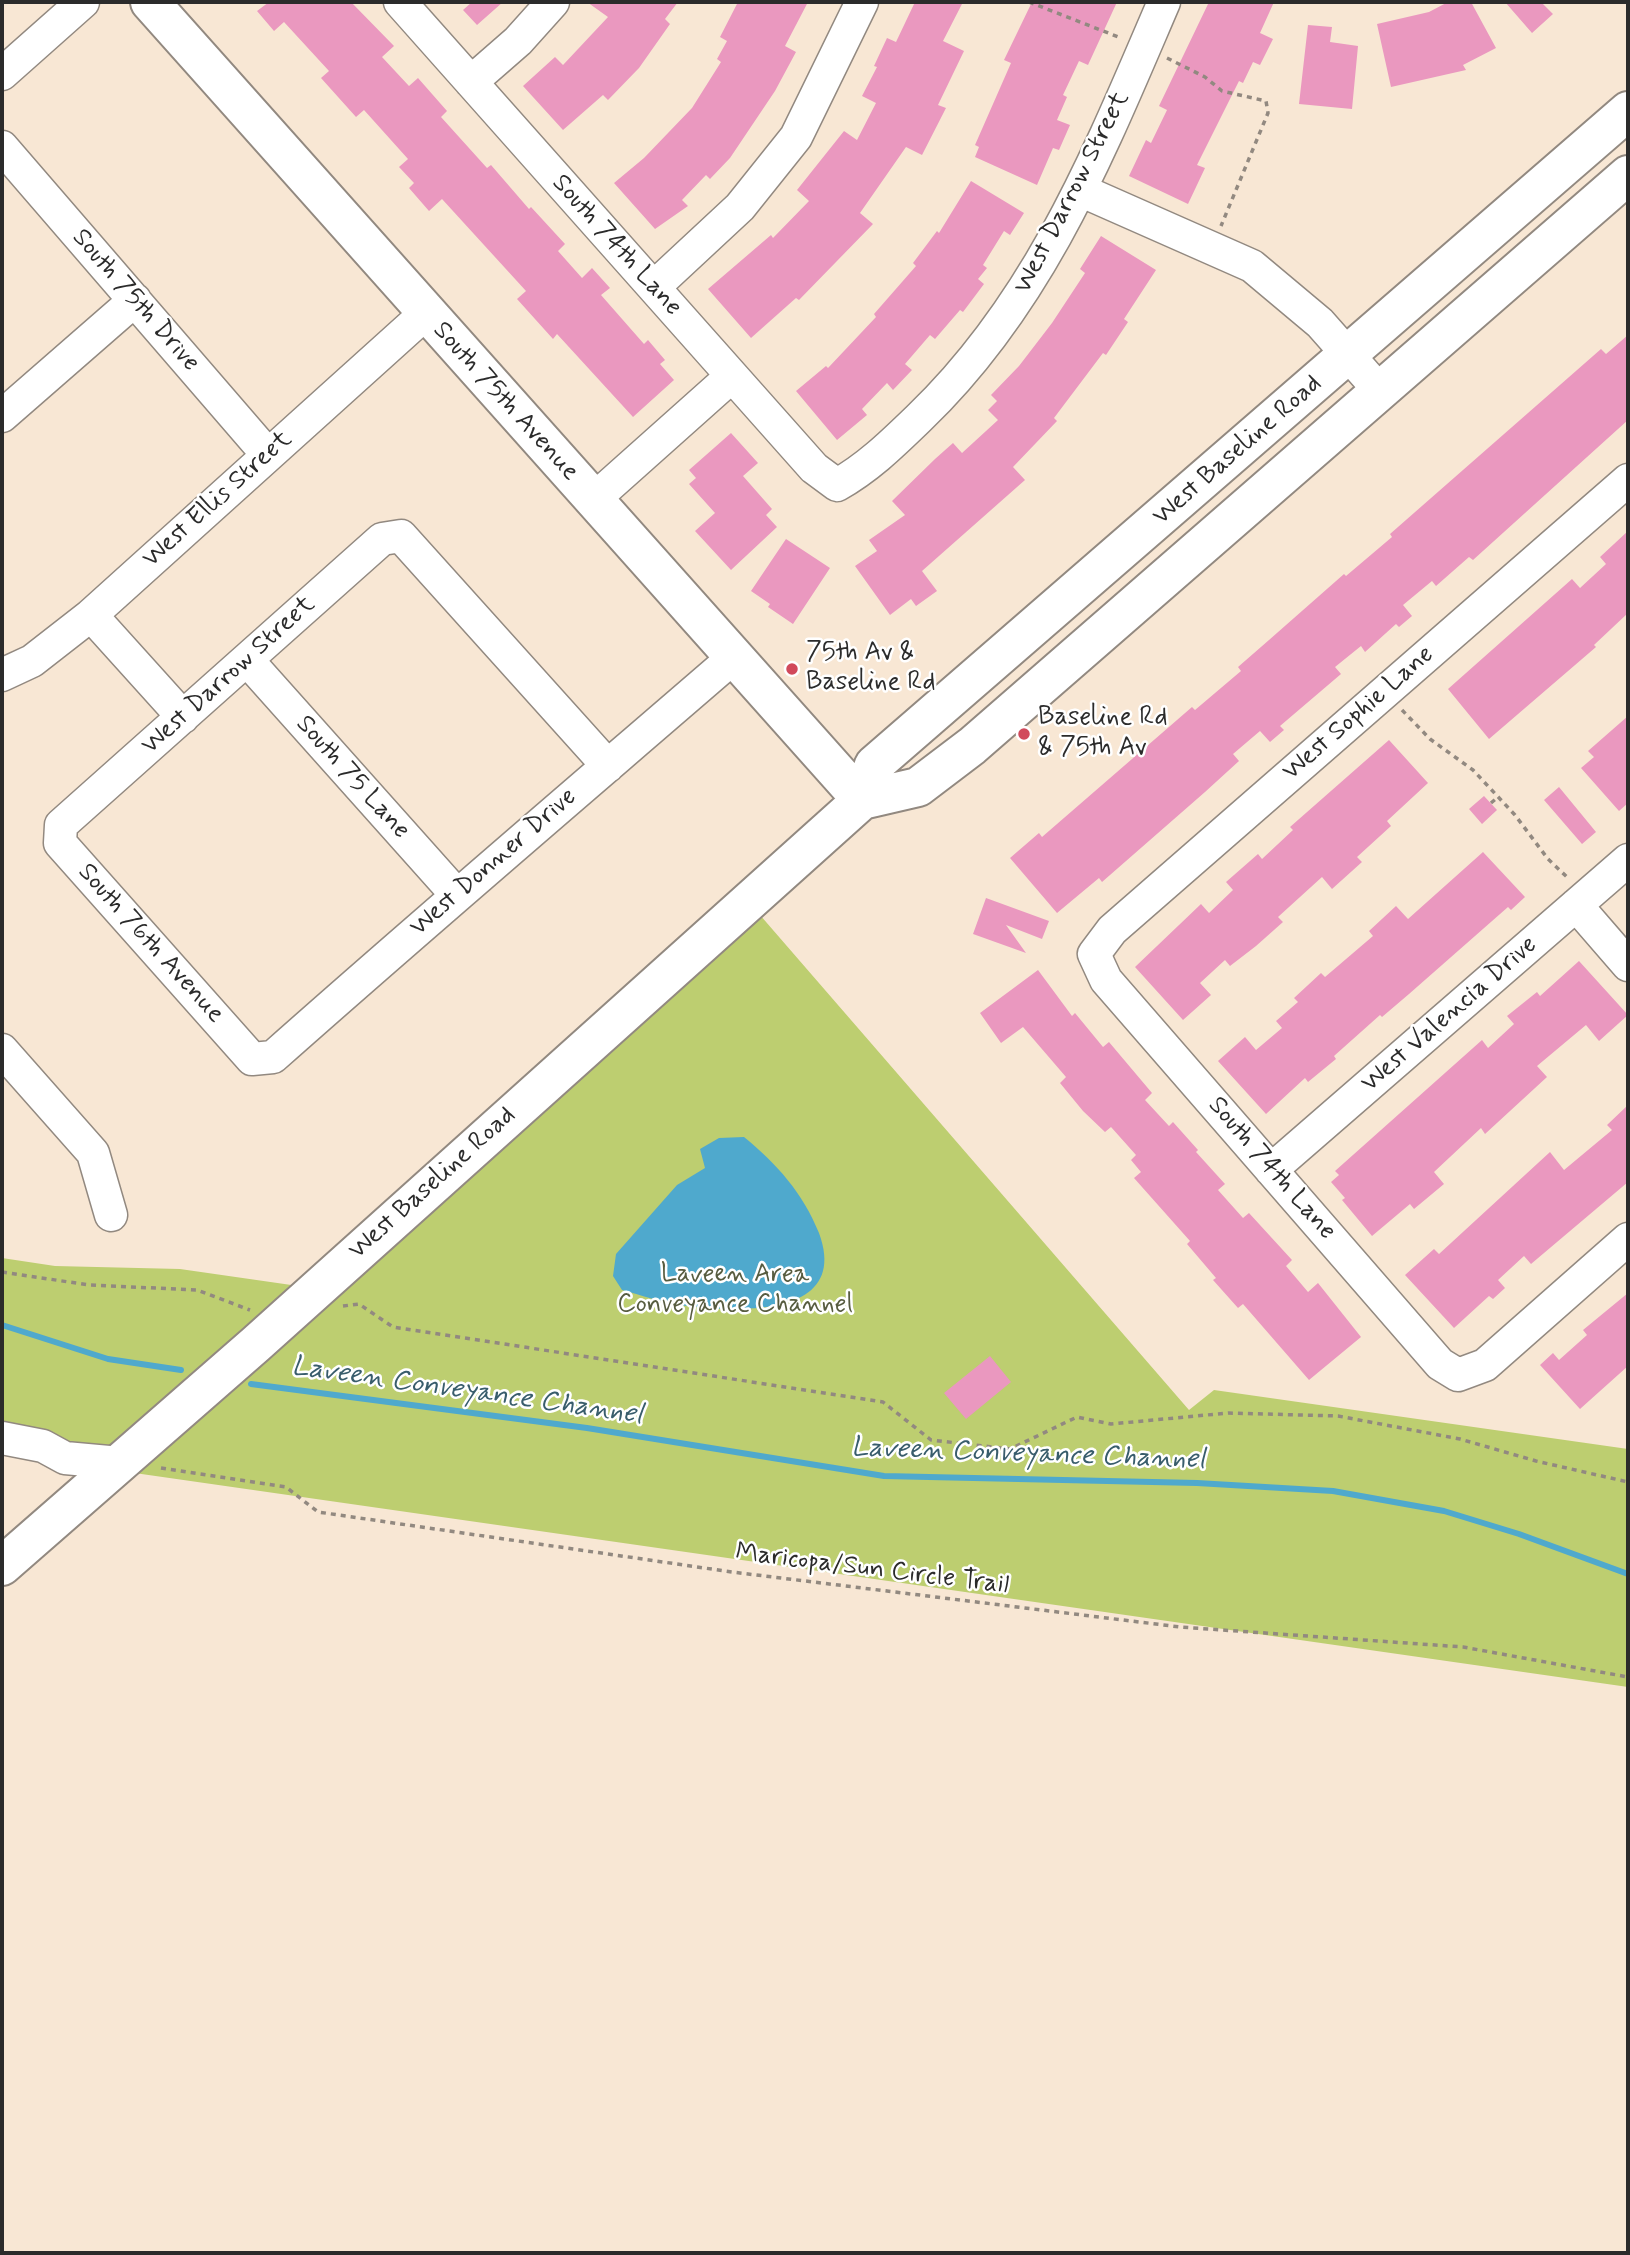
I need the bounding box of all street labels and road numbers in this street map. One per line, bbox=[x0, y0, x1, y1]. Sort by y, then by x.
street label: West Darrow Street bbox=[1009, 87, 1137, 299]
street label: South 74th Lane bbox=[544, 169, 688, 323]
street label: South 75th Drive bbox=[64, 223, 206, 379]
street label: South 75th Avenue bbox=[425, 316, 585, 488]
street label: West Baseline Road bbox=[1147, 369, 1329, 533]
street label: West Ellis Street bbox=[137, 425, 299, 575]
street label: West Darrow Street bbox=[136, 590, 322, 762]
street label: West Sophie Lane bbox=[1277, 640, 1441, 788]
street label: South 75 Lane bbox=[288, 710, 416, 846]
street label: West Donner Drive bbox=[404, 782, 584, 944]
street label: South 76th Avenue bbox=[70, 858, 230, 1030]
street label: West Valencia Drive bbox=[1356, 930, 1544, 1100]
street label: South 74th Lane bbox=[1200, 1091, 1342, 1247]
street label: West Baseline Road bbox=[343, 1101, 523, 1267]
street label: Maricopa/Sun Circle Trail bbox=[734, 1538, 1010, 1602]

